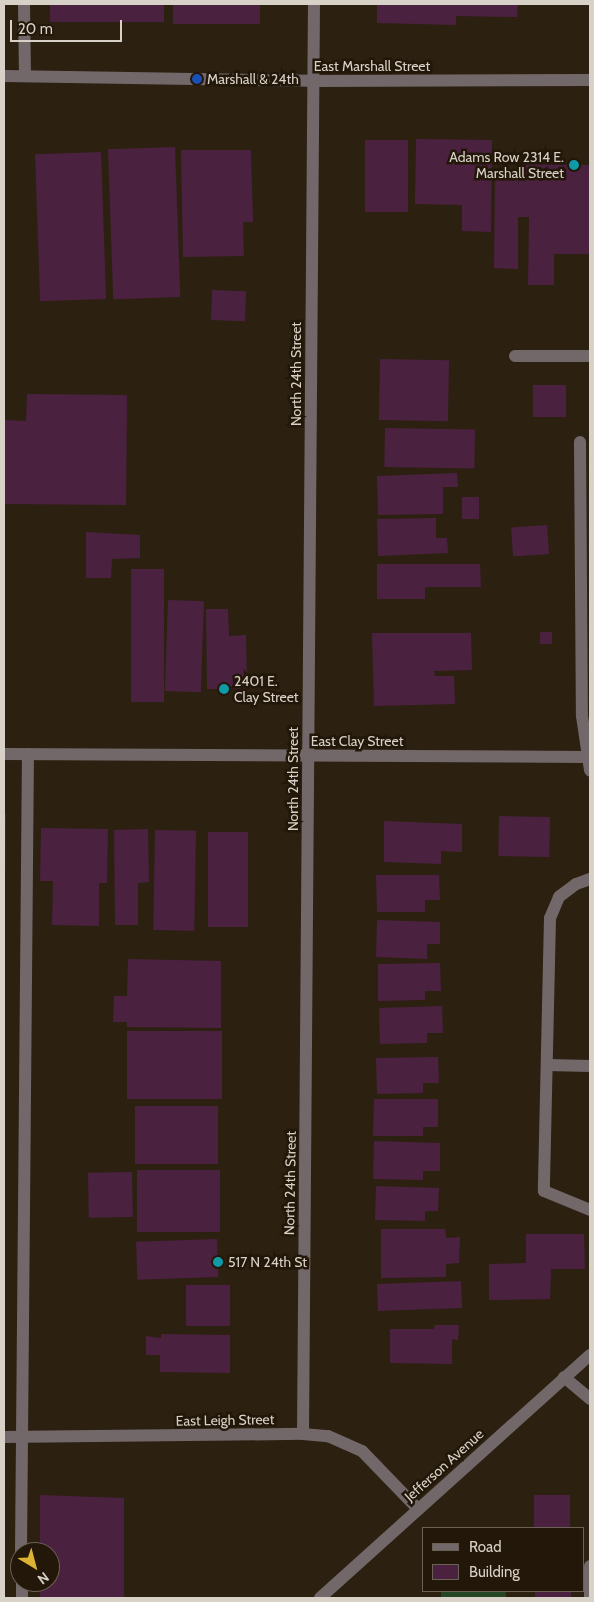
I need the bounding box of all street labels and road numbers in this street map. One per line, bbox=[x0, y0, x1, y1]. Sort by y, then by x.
street label: East Marshall Street bbox=[314, 58, 430, 74]
street label: North 24th Street bbox=[288, 322, 304, 426]
street label: North 24th Street bbox=[285, 727, 301, 831]
street label: East Clay Street bbox=[311, 733, 403, 749]
street label: North 24th Street bbox=[281, 1131, 299, 1235]
street label: East Leigh Street bbox=[175, 1411, 275, 1429]
street label: Jefferson Avenue bbox=[401, 1425, 487, 1505]

